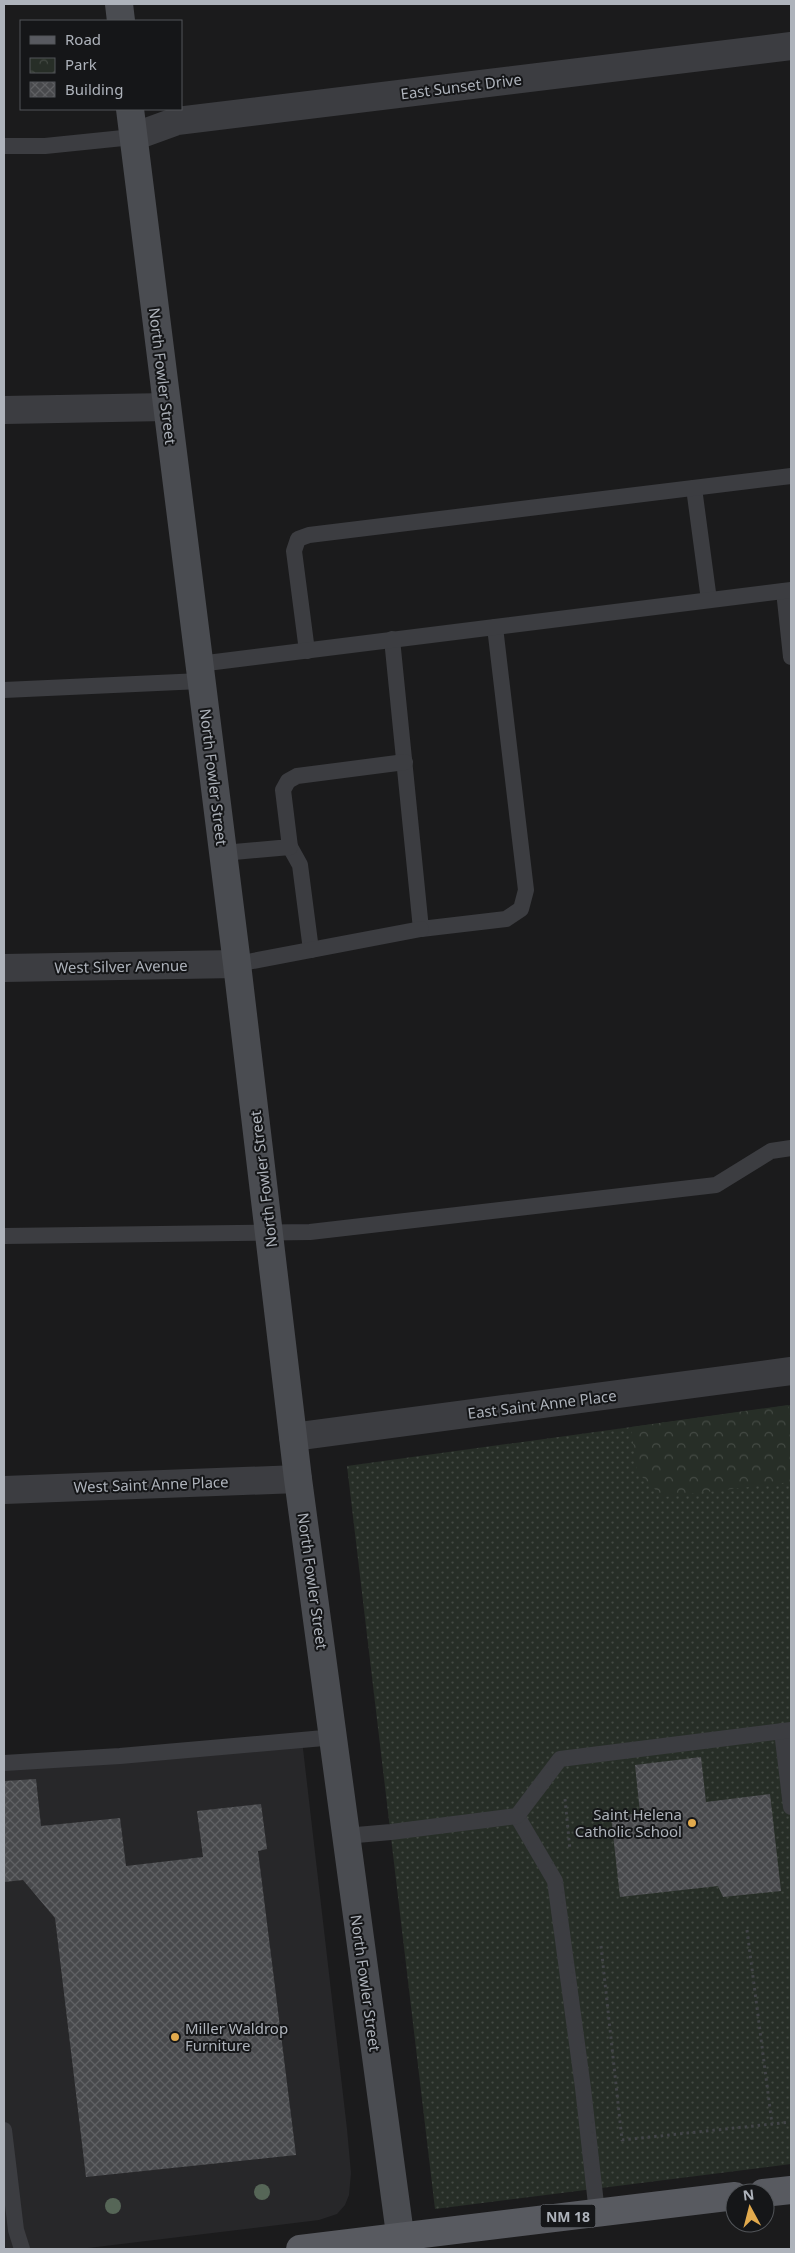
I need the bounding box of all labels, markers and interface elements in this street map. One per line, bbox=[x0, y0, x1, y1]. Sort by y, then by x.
legend bbox=[20, 20, 182, 110]
text: Road bbox=[65, 29, 101, 49]
text: Park bbox=[65, 54, 97, 74]
street label: East Sunset Drive bbox=[399, 69, 523, 103]
text: Building bbox=[65, 79, 123, 99]
street label: North Fowler Street bbox=[145, 306, 181, 446]
street label: North Fowler Street bbox=[196, 707, 232, 847]
street label: West Silver Avenue bbox=[54, 955, 188, 977]
street label: North Fowler Street bbox=[245, 1109, 281, 1249]
street label: East Saint Anne Place bbox=[466, 1385, 618, 1423]
street label: West Saint Anne Place bbox=[73, 1471, 229, 1497]
street label: North Fowler Street bbox=[293, 1511, 333, 1651]
place label: Saint Helena Catholic School bbox=[575, 1804, 682, 1841]
marker: Saint Helena Catholic School bbox=[686, 1817, 698, 1829]
street label: North Fowler Street bbox=[346, 1913, 386, 2053]
place label: Miller Waldrop Furniture bbox=[185, 2018, 288, 2055]
marker: Miller Waldrop Furniture bbox=[169, 2031, 181, 2043]
north arrow bbox=[725, 2183, 775, 2233]
text: N bbox=[742, 2184, 755, 2205]
road number: NM 18 bbox=[540, 2204, 596, 2228]

